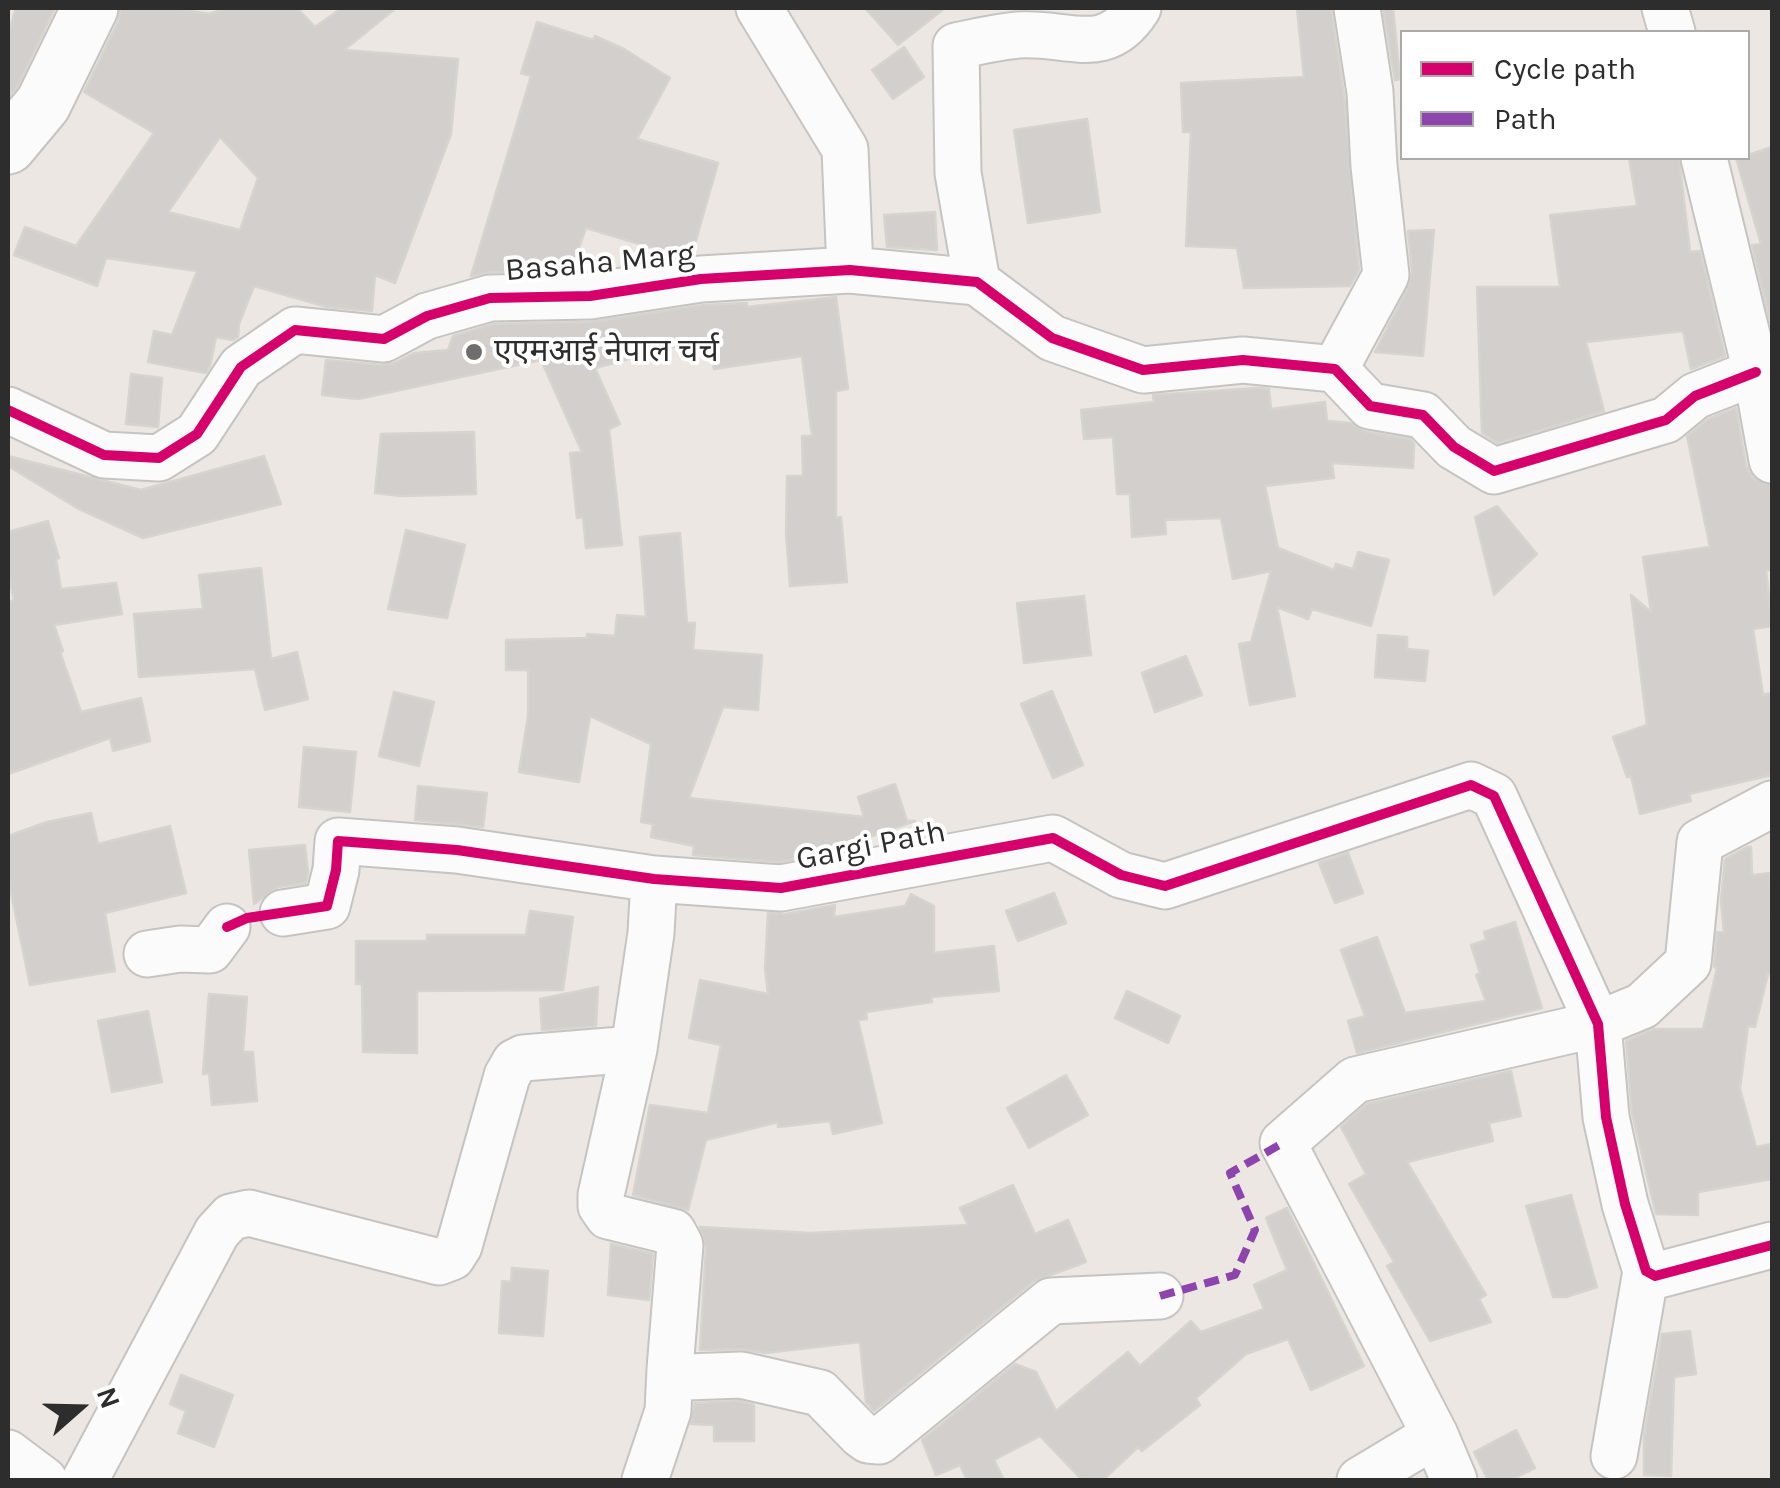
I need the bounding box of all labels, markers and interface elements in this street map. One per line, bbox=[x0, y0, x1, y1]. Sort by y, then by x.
legend bbox=[1400, 30, 1750, 160]
text: Cycle path bbox=[1494, 51, 1636, 87]
text: Path bbox=[1494, 101, 1557, 137]
street label: Basaha Marg bbox=[504, 236, 696, 290]
place label: एएमआई नेपाल चर्च bbox=[494, 333, 719, 371]
marker: एएमआई नेपाल चर्च bbox=[463, 341, 485, 363]
street label: Gargi Path bbox=[793, 813, 949, 879]
north arrow bbox=[30, 1358, 130, 1458]
text: N bbox=[90, 1382, 128, 1413]

